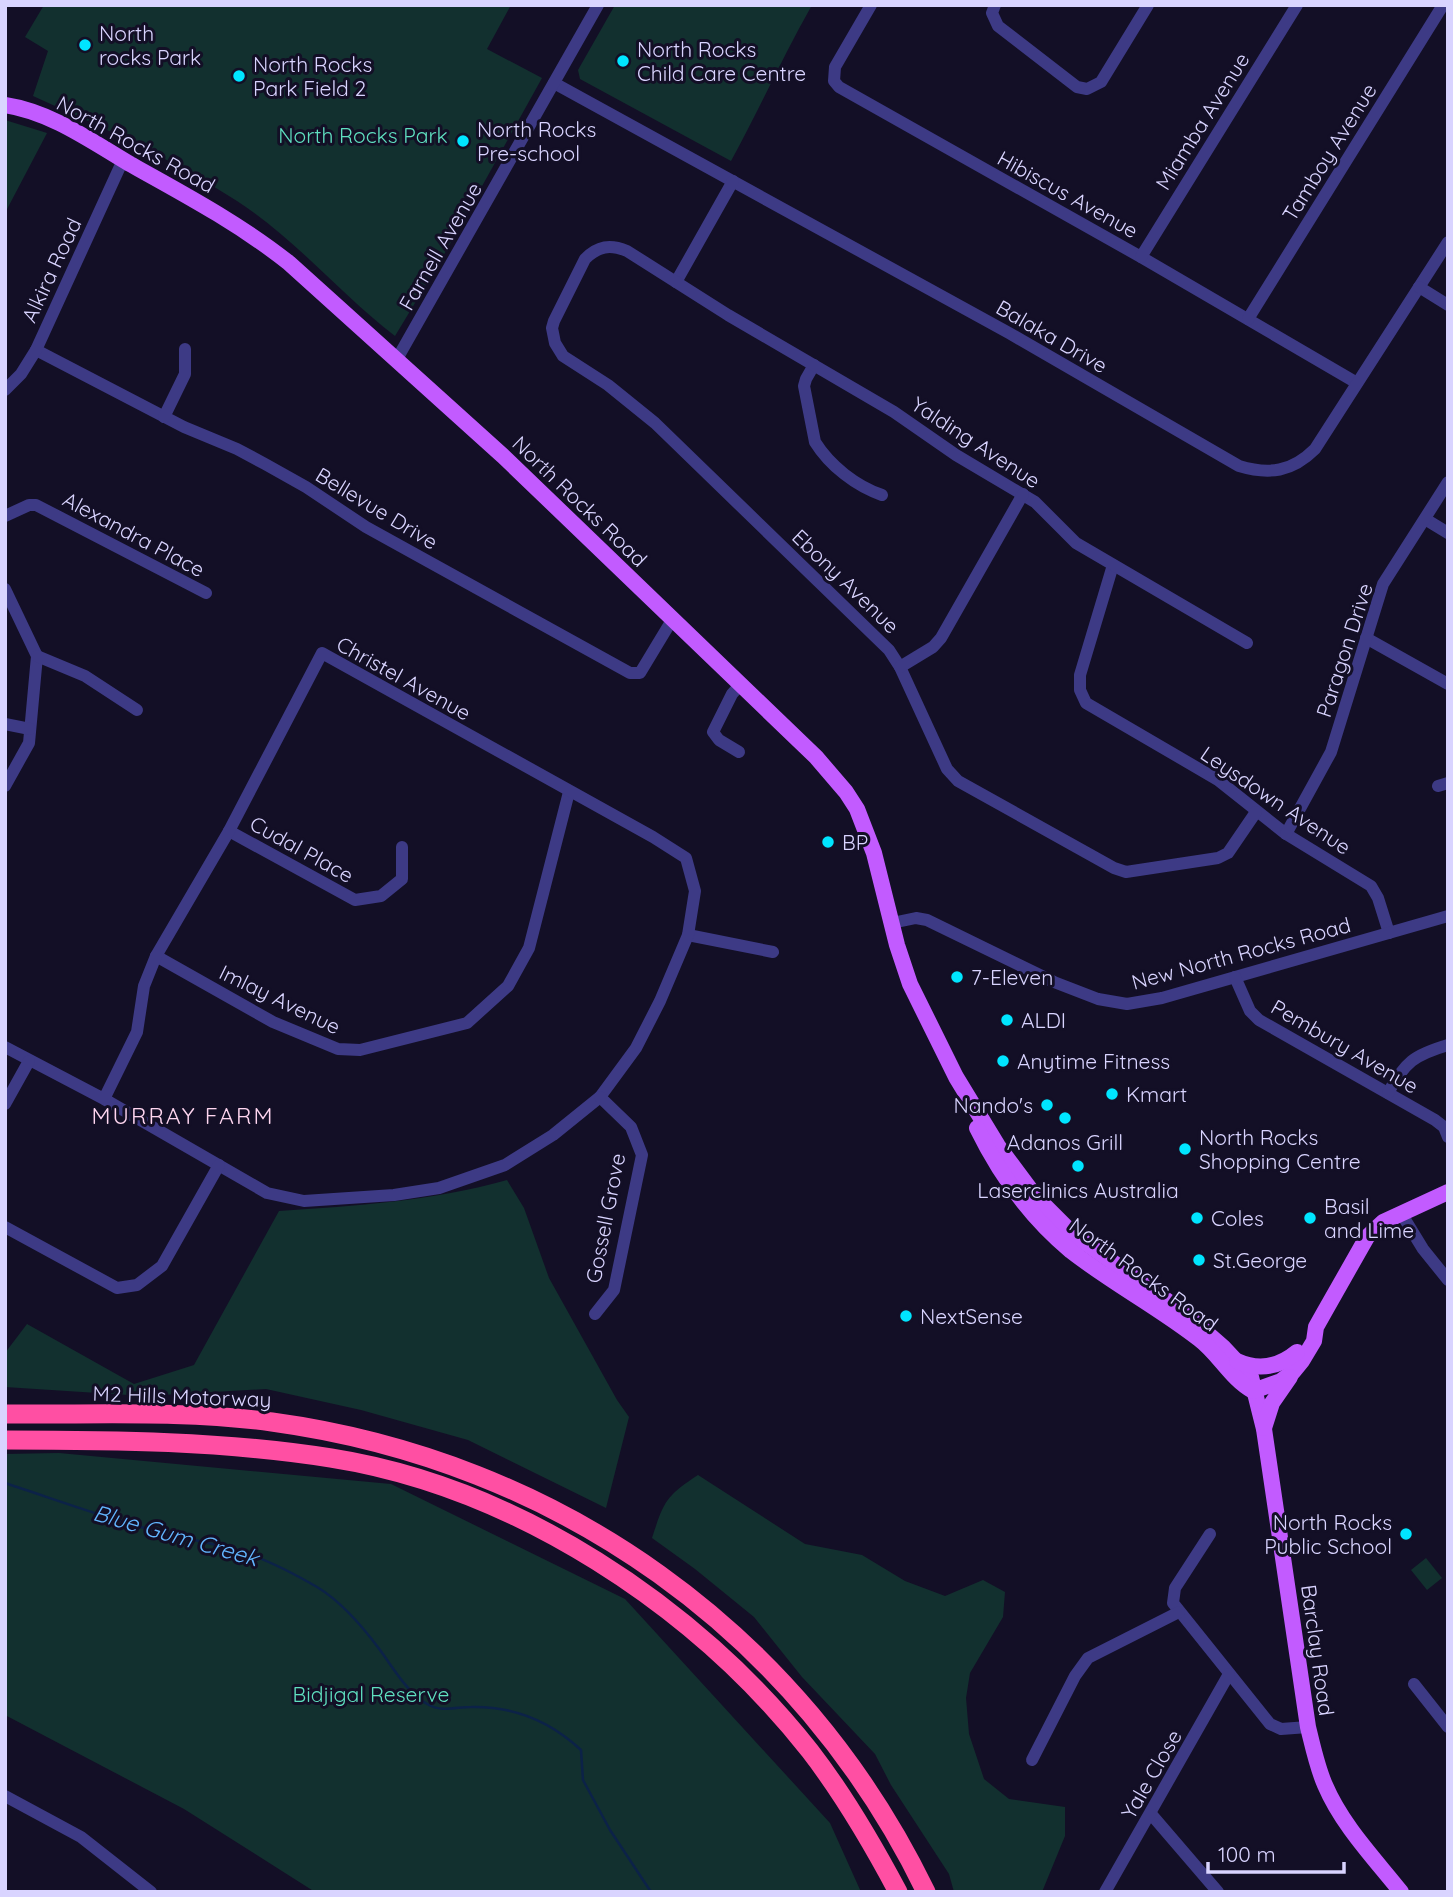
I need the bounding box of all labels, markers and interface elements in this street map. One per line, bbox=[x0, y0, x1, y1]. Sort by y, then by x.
place label: North rocks Park bbox=[99, 20, 201, 70]
place label: North Rocks Child Care Centre bbox=[637, 36, 806, 86]
marker: North rocks Park bbox=[77, 37, 93, 53]
street label: Miamba Avenue bbox=[1149, 48, 1255, 194]
place label: North Rocks Park Field 2 bbox=[253, 51, 372, 101]
marker: North Rocks Child Care Centre bbox=[615, 53, 631, 69]
marker: North Rocks Park Field 2 bbox=[231, 68, 247, 84]
street label: Tamboy Avenue bbox=[1276, 78, 1382, 226]
street label: North Rocks Road bbox=[52, 90, 220, 198]
place label: North Rocks Pre-school bbox=[477, 116, 596, 166]
park label: North Rocks Park bbox=[278, 122, 448, 148]
marker: North Rocks Pre-school bbox=[455, 133, 471, 149]
street label: Hibiscus Avenue bbox=[993, 145, 1143, 243]
street label: Farnell Avenue bbox=[393, 177, 487, 315]
street label: Alkira Road bbox=[15, 214, 87, 326]
street label: Balaka Drive bbox=[992, 294, 1112, 378]
street label: Yalding Avenue bbox=[907, 391, 1045, 493]
street label: North Rocks Road bbox=[507, 430, 653, 572]
street label: Bellevue Drive bbox=[311, 461, 443, 555]
street label: Alexandra Place bbox=[59, 486, 209, 582]
street label: Ebony Avenue bbox=[787, 523, 905, 639]
street label: Paragon Drive bbox=[1310, 580, 1378, 720]
street label: Christel Avenue bbox=[332, 630, 476, 726]
street label: Leysdown Avenue bbox=[1196, 740, 1356, 860]
street label: Cudal Place bbox=[246, 810, 358, 888]
place label: BP bbox=[842, 829, 868, 855]
marker: BP bbox=[820, 834, 836, 850]
street label: New North Rocks Road bbox=[1129, 911, 1353, 995]
street label: Imlay Avenue bbox=[215, 959, 345, 1039]
place label: 7-Eleven bbox=[971, 964, 1053, 990]
marker: 7-Eleven bbox=[949, 969, 965, 985]
street label: Pembury Avenue bbox=[1267, 993, 1423, 1099]
place label: ALDI bbox=[1021, 1007, 1066, 1033]
marker: ALDI bbox=[999, 1012, 1015, 1028]
place label: Anytime Fitness bbox=[1017, 1048, 1170, 1074]
marker: Anytime Fitness bbox=[995, 1053, 1011, 1069]
place label: Kmart bbox=[1126, 1081, 1187, 1107]
marker: Kmart bbox=[1104, 1086, 1120, 1102]
place label: Nando's bbox=[954, 1092, 1033, 1118]
marker: Nando's bbox=[1039, 1097, 1055, 1113]
district label: MURRAY FARM bbox=[92, 1101, 274, 1130]
marker: Adanos Grill bbox=[1057, 1110, 1073, 1126]
place label: North Rocks Shopping Centre bbox=[1199, 1124, 1361, 1174]
place label: Adanos Grill bbox=[1007, 1129, 1123, 1155]
marker: North Rocks Shopping Centre bbox=[1177, 1141, 1193, 1157]
street label: Gossell Grove bbox=[580, 1151, 630, 1285]
marker: Laserclinics Australia bbox=[1070, 1158, 1086, 1174]
place label: Laserclinics Australia bbox=[977, 1177, 1179, 1203]
place label: Basil and Lime bbox=[1324, 1193, 1414, 1243]
place label: Coles bbox=[1211, 1205, 1264, 1231]
marker: Coles bbox=[1189, 1210, 1205, 1226]
marker: Basil and Lime bbox=[1302, 1210, 1318, 1226]
street label: North Rocks Road bbox=[1065, 1211, 1223, 1337]
place label: St.George bbox=[1213, 1247, 1307, 1273]
marker: St.George bbox=[1191, 1252, 1207, 1268]
place label: NextSense bbox=[920, 1303, 1023, 1329]
marker: NextSense bbox=[898, 1308, 914, 1324]
street label: M2 Hills Motorway bbox=[92, 1380, 272, 1412]
water label: Blue Gum Creek bbox=[90, 1498, 264, 1573]
place label: North Rocks Public School bbox=[1264, 1509, 1392, 1559]
marker: North Rocks Public School bbox=[1398, 1526, 1414, 1542]
street label: Barclay Road bbox=[1296, 1583, 1340, 1717]
park label: Bidjigal Reserve bbox=[293, 1681, 449, 1707]
street label: Yale Close bbox=[1115, 1725, 1187, 1823]
scale bar bbox=[1208, 1830, 1344, 1874]
text: 100 m bbox=[1218, 1841, 1276, 1867]

